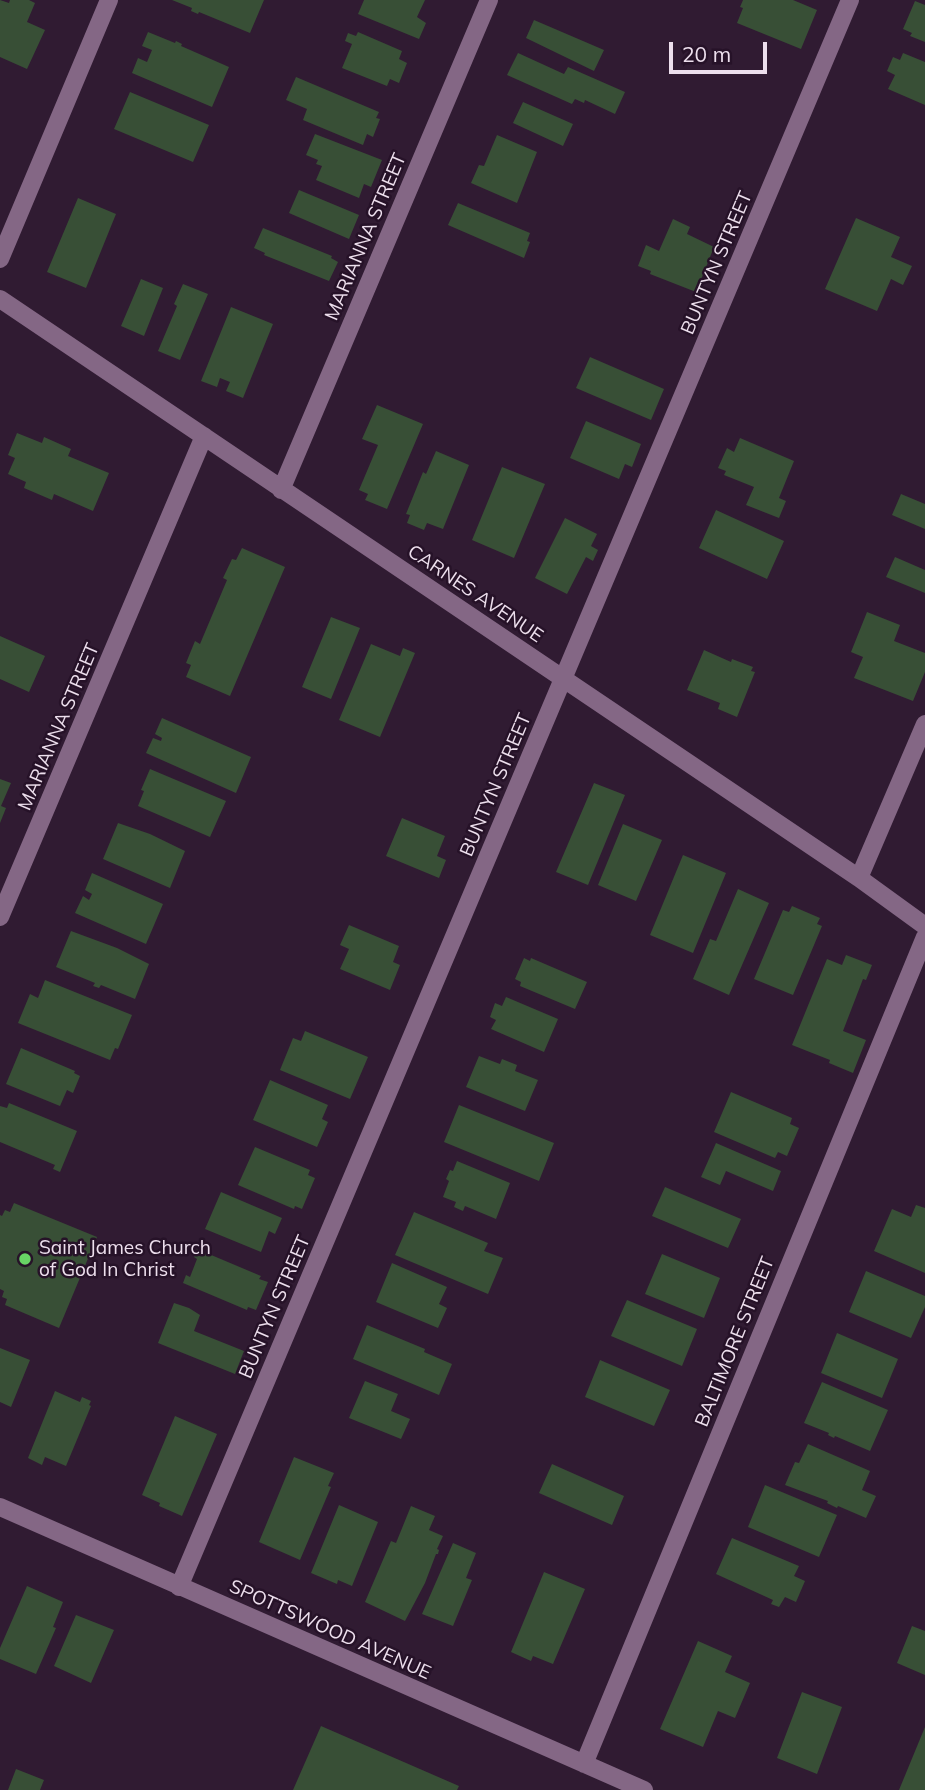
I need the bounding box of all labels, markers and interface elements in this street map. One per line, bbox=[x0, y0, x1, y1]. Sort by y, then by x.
scale bar bbox=[673, 28, 771, 72]
text: 20 m bbox=[682, 41, 731, 67]
street label: MARIANNA STREET bbox=[320, 150, 412, 324]
street label: BUNTYN STREET bbox=[677, 188, 757, 338]
street label: CARNES AVENUE bbox=[403, 540, 547, 648]
street label: MARIANNA STREET bbox=[13, 640, 105, 814]
street label: BUNTYN STREET bbox=[456, 710, 536, 860]
street label: BUNTYN STREET bbox=[235, 1232, 315, 1382]
place label: Saint James Church of God In Christ bbox=[39, 1237, 211, 1281]
marker: Saint James Church of God In Christ bbox=[17, 1251, 33, 1267]
street label: BALTIMORE STREET bbox=[691, 1254, 779, 1430]
street label: SPOTTSWOOD AVENUE bbox=[226, 1575, 434, 1685]

